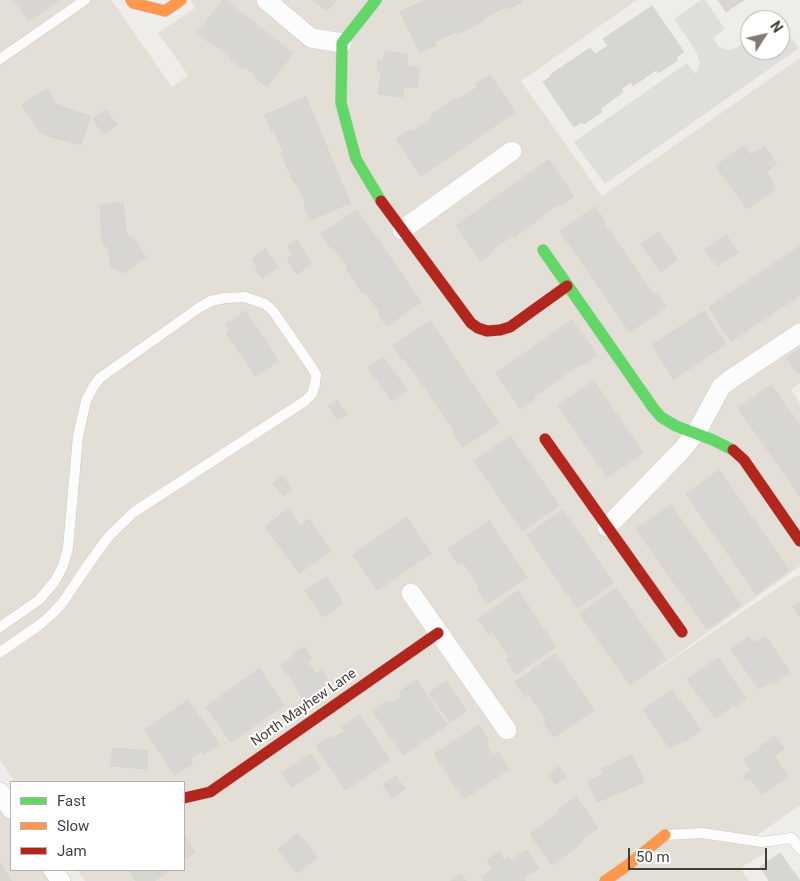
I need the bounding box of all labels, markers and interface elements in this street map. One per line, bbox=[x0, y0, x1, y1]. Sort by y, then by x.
north arrow bbox=[740, 10, 790, 60]
text: N bbox=[767, 18, 786, 36]
street label: North Mayhew Lane bbox=[248, 665, 360, 751]
legend bbox=[10, 781, 185, 871]
text: Fast bbox=[57, 792, 86, 810]
text: Slow bbox=[57, 817, 89, 835]
scale bar bbox=[630, 838, 769, 870]
text: Jam bbox=[57, 842, 87, 860]
text: 50 m bbox=[636, 848, 670, 866]

